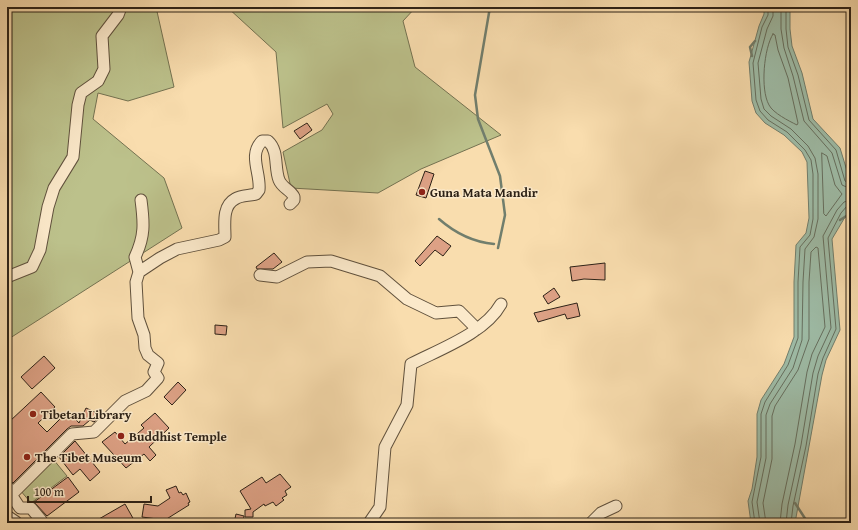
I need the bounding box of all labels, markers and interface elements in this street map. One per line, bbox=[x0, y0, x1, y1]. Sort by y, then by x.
place label: Guna Mata Mandir bbox=[430, 183, 538, 202]
marker: Guna Mata Mandir bbox=[417, 187, 427, 197]
place label: Tibetan Library bbox=[41, 405, 132, 424]
marker: Tibetan Library bbox=[28, 409, 38, 419]
place label: Buddhist Temple bbox=[129, 427, 227, 446]
marker: Buddhist Temple bbox=[116, 431, 126, 441]
place label: The Tibet Museum bbox=[35, 448, 143, 467]
marker: The Tibet Museum bbox=[22, 452, 32, 462]
scale bar bbox=[28, 478, 151, 504]
text: 100 m bbox=[34, 483, 64, 500]

